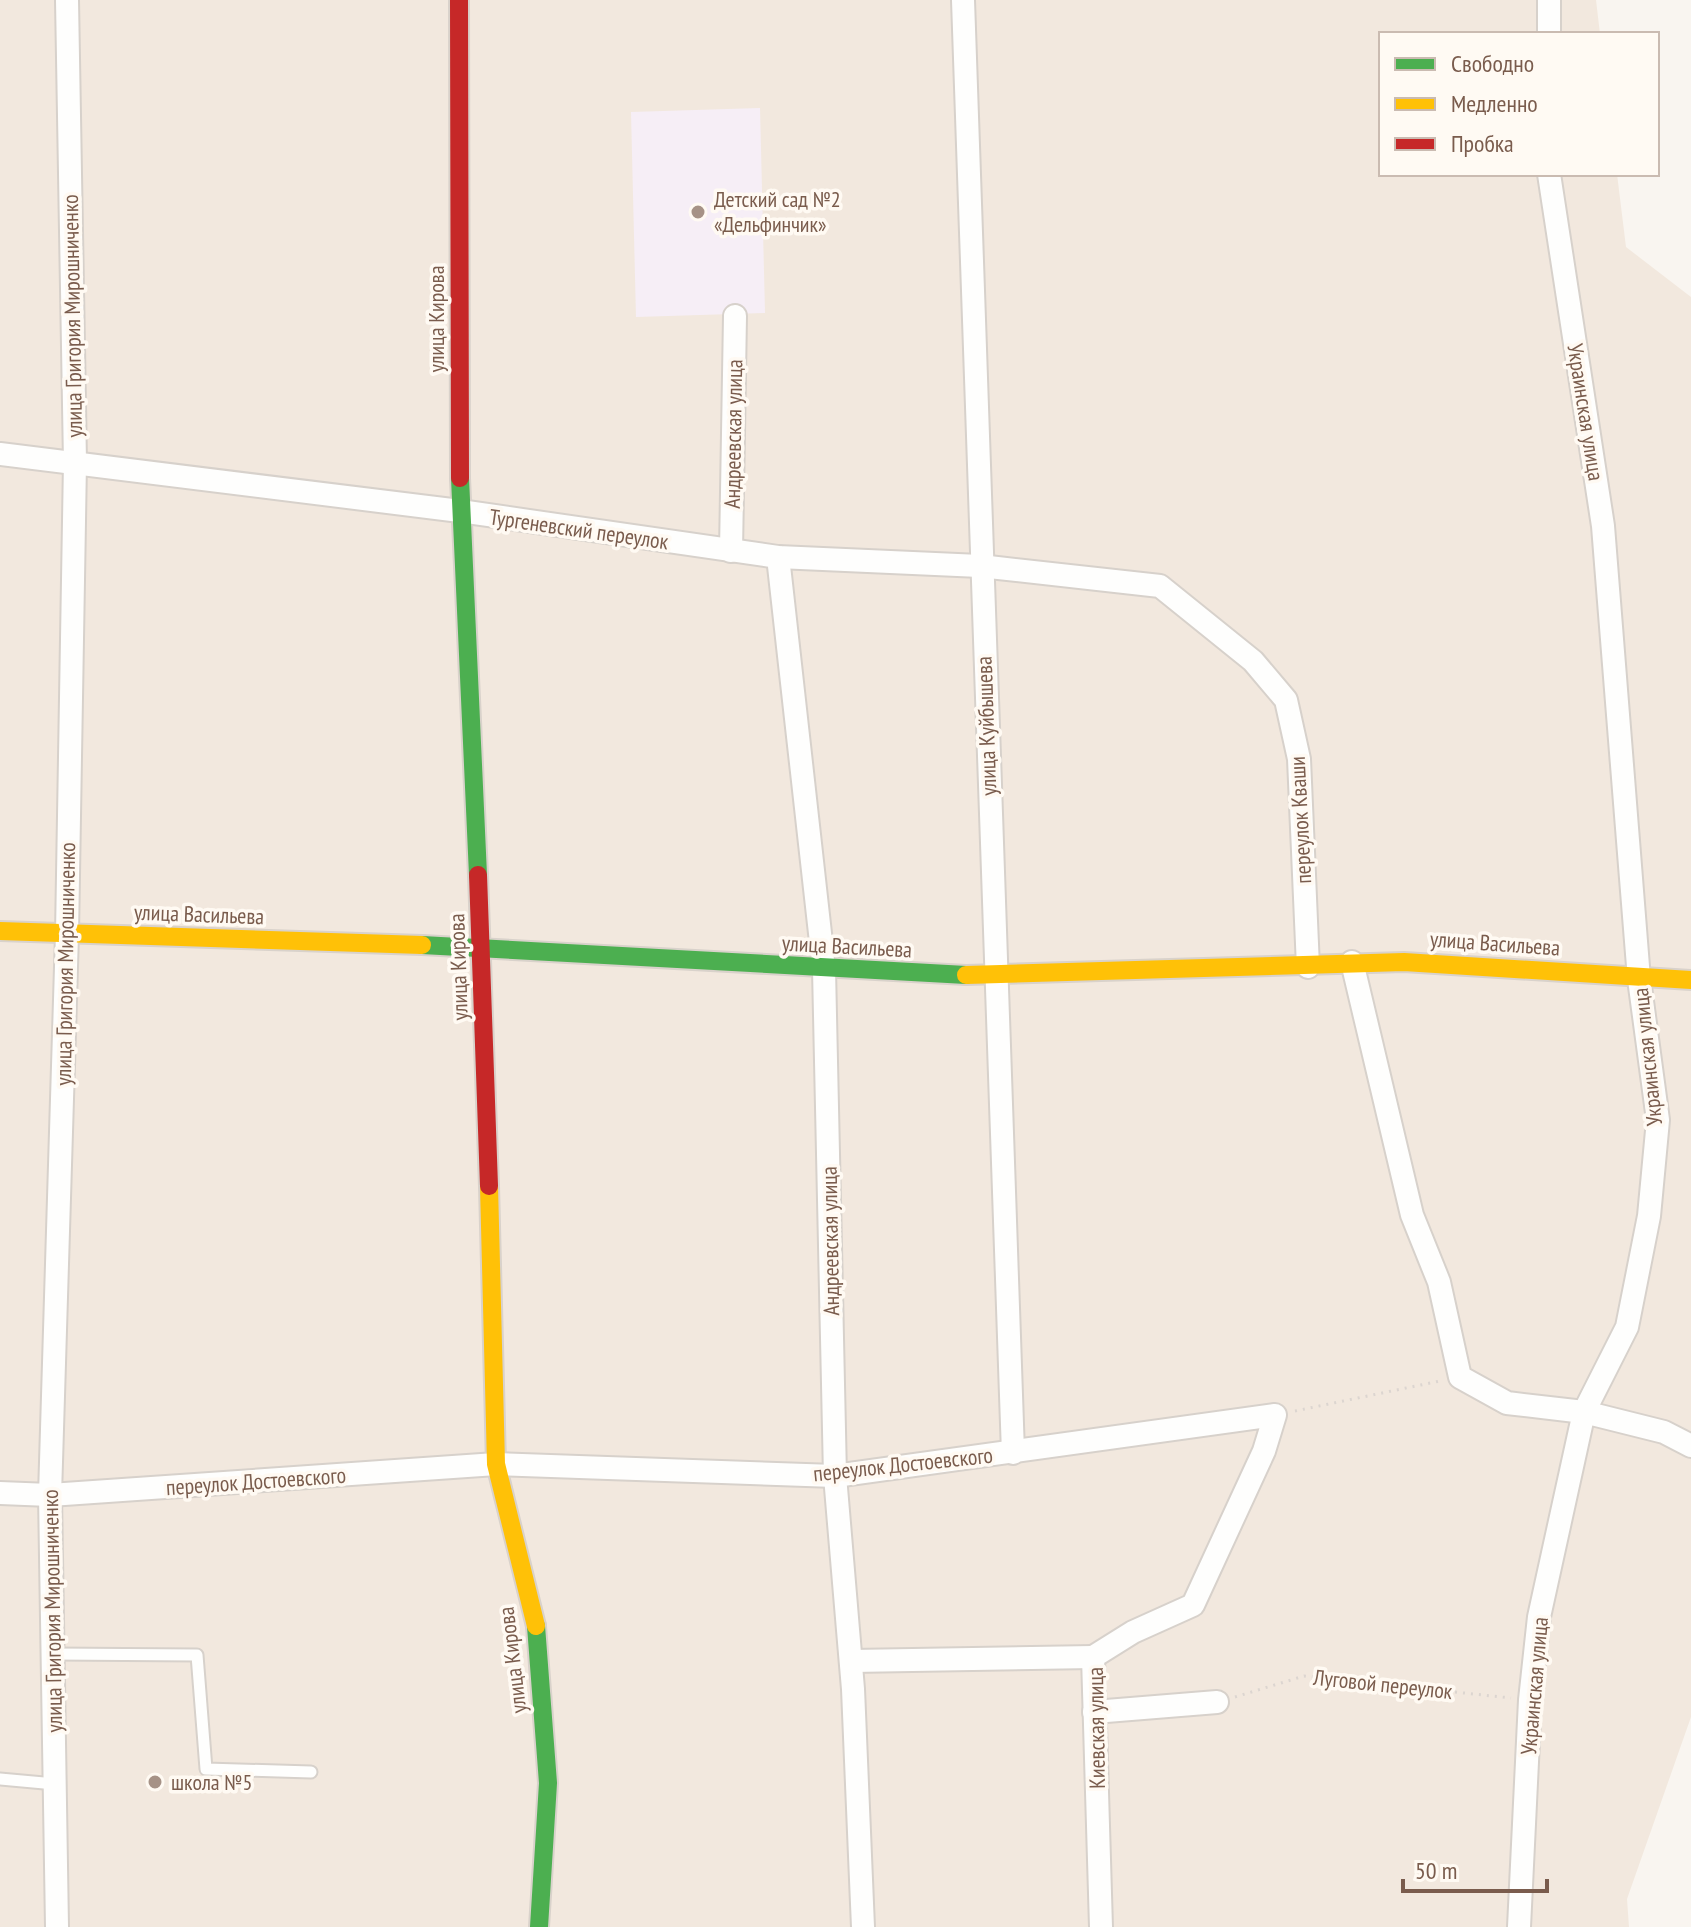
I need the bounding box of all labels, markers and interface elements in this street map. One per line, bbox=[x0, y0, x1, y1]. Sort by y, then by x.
legend bbox=[1379, 32, 1659, 176]
text: Свободно bbox=[1451, 48, 1534, 79]
text: Медленно bbox=[1451, 88, 1538, 119]
text: Пробка bbox=[1451, 128, 1514, 159]
place label: Детский сад №2 «Дельфинчик» bbox=[714, 185, 841, 238]
street label: улица Григория Мирошниченко bbox=[56, 194, 88, 438]
marker: Детский сад №2 «Дельфинчик» bbox=[689, 203, 707, 221]
street label: улица Кирова bbox=[422, 265, 450, 373]
street label: Украинская улица bbox=[1561, 341, 1611, 483]
street label: Андреевская улица bbox=[718, 359, 748, 509]
street label: Тургеневский переулок bbox=[488, 503, 671, 555]
street label: улица Куйбышева bbox=[970, 656, 1002, 796]
street label: переулок Кваши bbox=[1283, 755, 1317, 885]
street label: улица Григория Мирошниченко bbox=[49, 842, 81, 1086]
street label: улица Васильева bbox=[133, 898, 265, 930]
street label: улица Кирова bbox=[442, 913, 474, 1021]
street label: улица Васильева bbox=[1429, 924, 1561, 962]
street label: улица Васильева bbox=[781, 929, 913, 963]
street label: Украинская улица bbox=[1626, 987, 1668, 1127]
street label: Андреевская улица bbox=[815, 1166, 845, 1316]
street label: переулок Достоевского bbox=[812, 1441, 994, 1487]
street label: переулок Достоевского bbox=[165, 1461, 347, 1501]
street label: улица Григория Мирошниченко bbox=[36, 1489, 68, 1733]
street label: улица Кирова bbox=[492, 1605, 532, 1715]
street label: Украинская улица bbox=[1514, 1616, 1554, 1756]
street label: Луговой переулок bbox=[1311, 1663, 1454, 1705]
street label: Киевская улица bbox=[1081, 1667, 1111, 1789]
place label: школа №5 bbox=[171, 1768, 252, 1796]
marker: школа №5 bbox=[146, 1773, 164, 1791]
scale bar bbox=[1403, 1843, 1547, 1893]
text: 50 m bbox=[1415, 1855, 1457, 1886]

